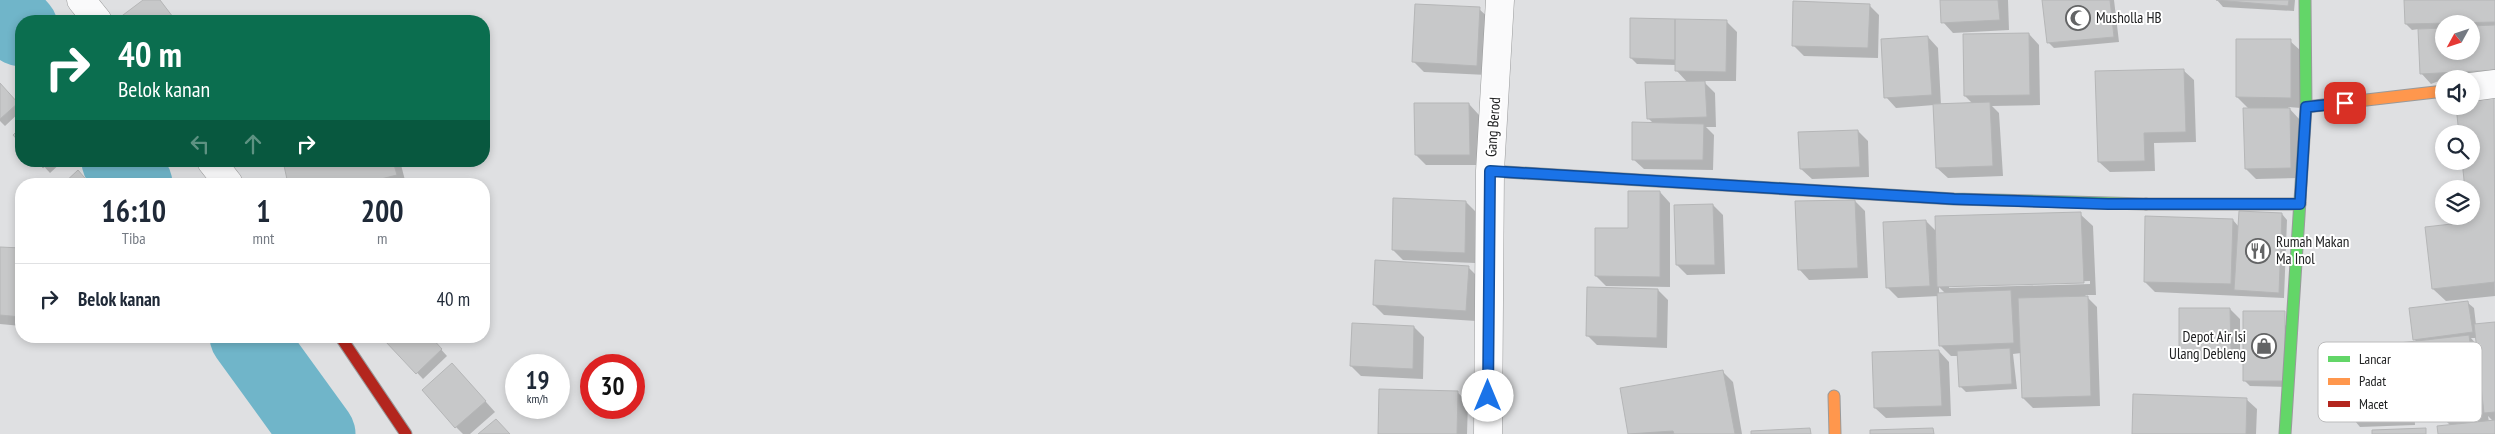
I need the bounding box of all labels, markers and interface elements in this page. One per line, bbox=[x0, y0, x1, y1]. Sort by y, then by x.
mosque icon: Musholla HB bbox=[2065, 5, 2091, 31]
place label: Musholla HB bbox=[2096, 8, 2162, 27]
north arrow bbox=[2435, 15, 2480, 60]
map controls bbox=[2435, 15, 2480, 225]
text: 40 m bbox=[118, 31, 182, 77]
icon: right bbox=[35, 35, 100, 100]
button: sound bbox=[2435, 70, 2480, 115]
text: Belok kanan bbox=[118, 75, 210, 103]
pin bbox=[2324, 82, 2366, 124]
icon: arrive bbox=[2331, 89, 2359, 117]
street label: Gang Berod bbox=[1481, 96, 1504, 158]
button: search bbox=[2435, 125, 2480, 170]
icon: left bbox=[186, 130, 214, 158]
icon: ahead bbox=[239, 130, 267, 158]
icon: right bbox=[292, 130, 320, 158]
button: layers bbox=[2435, 180, 2480, 225]
text: 16:10 bbox=[101, 191, 166, 230]
text: 1 bbox=[256, 191, 271, 230]
text: 200 bbox=[361, 191, 404, 230]
text: Tiba bbox=[122, 228, 146, 248]
text: mnt bbox=[252, 228, 274, 248]
text: m bbox=[377, 228, 387, 248]
place label: Rumah Makan Ma Inol bbox=[2276, 232, 2349, 268]
restaurant icon: Rumah Makan Ma Inol bbox=[2245, 238, 2271, 264]
icon: right bbox=[35, 285, 63, 313]
text: Belok kanan bbox=[78, 287, 160, 311]
text: 40 m bbox=[437, 287, 470, 311]
place label: Depot Air Isi Ulang Debleng bbox=[2169, 327, 2246, 363]
shop icon: Depot Air Isi Ulang Debleng bbox=[2251, 333, 2277, 359]
legend bbox=[2318, 342, 2482, 422]
text: Lancar bbox=[2359, 350, 2391, 368]
speed limit sign: 30 bbox=[580, 354, 645, 419]
text: 19 bbox=[526, 364, 549, 396]
position arrow bbox=[1461, 369, 1513, 421]
text: Padat bbox=[2359, 372, 2386, 390]
text: km/h bbox=[527, 391, 548, 406]
text: Macet bbox=[2359, 395, 2388, 413]

